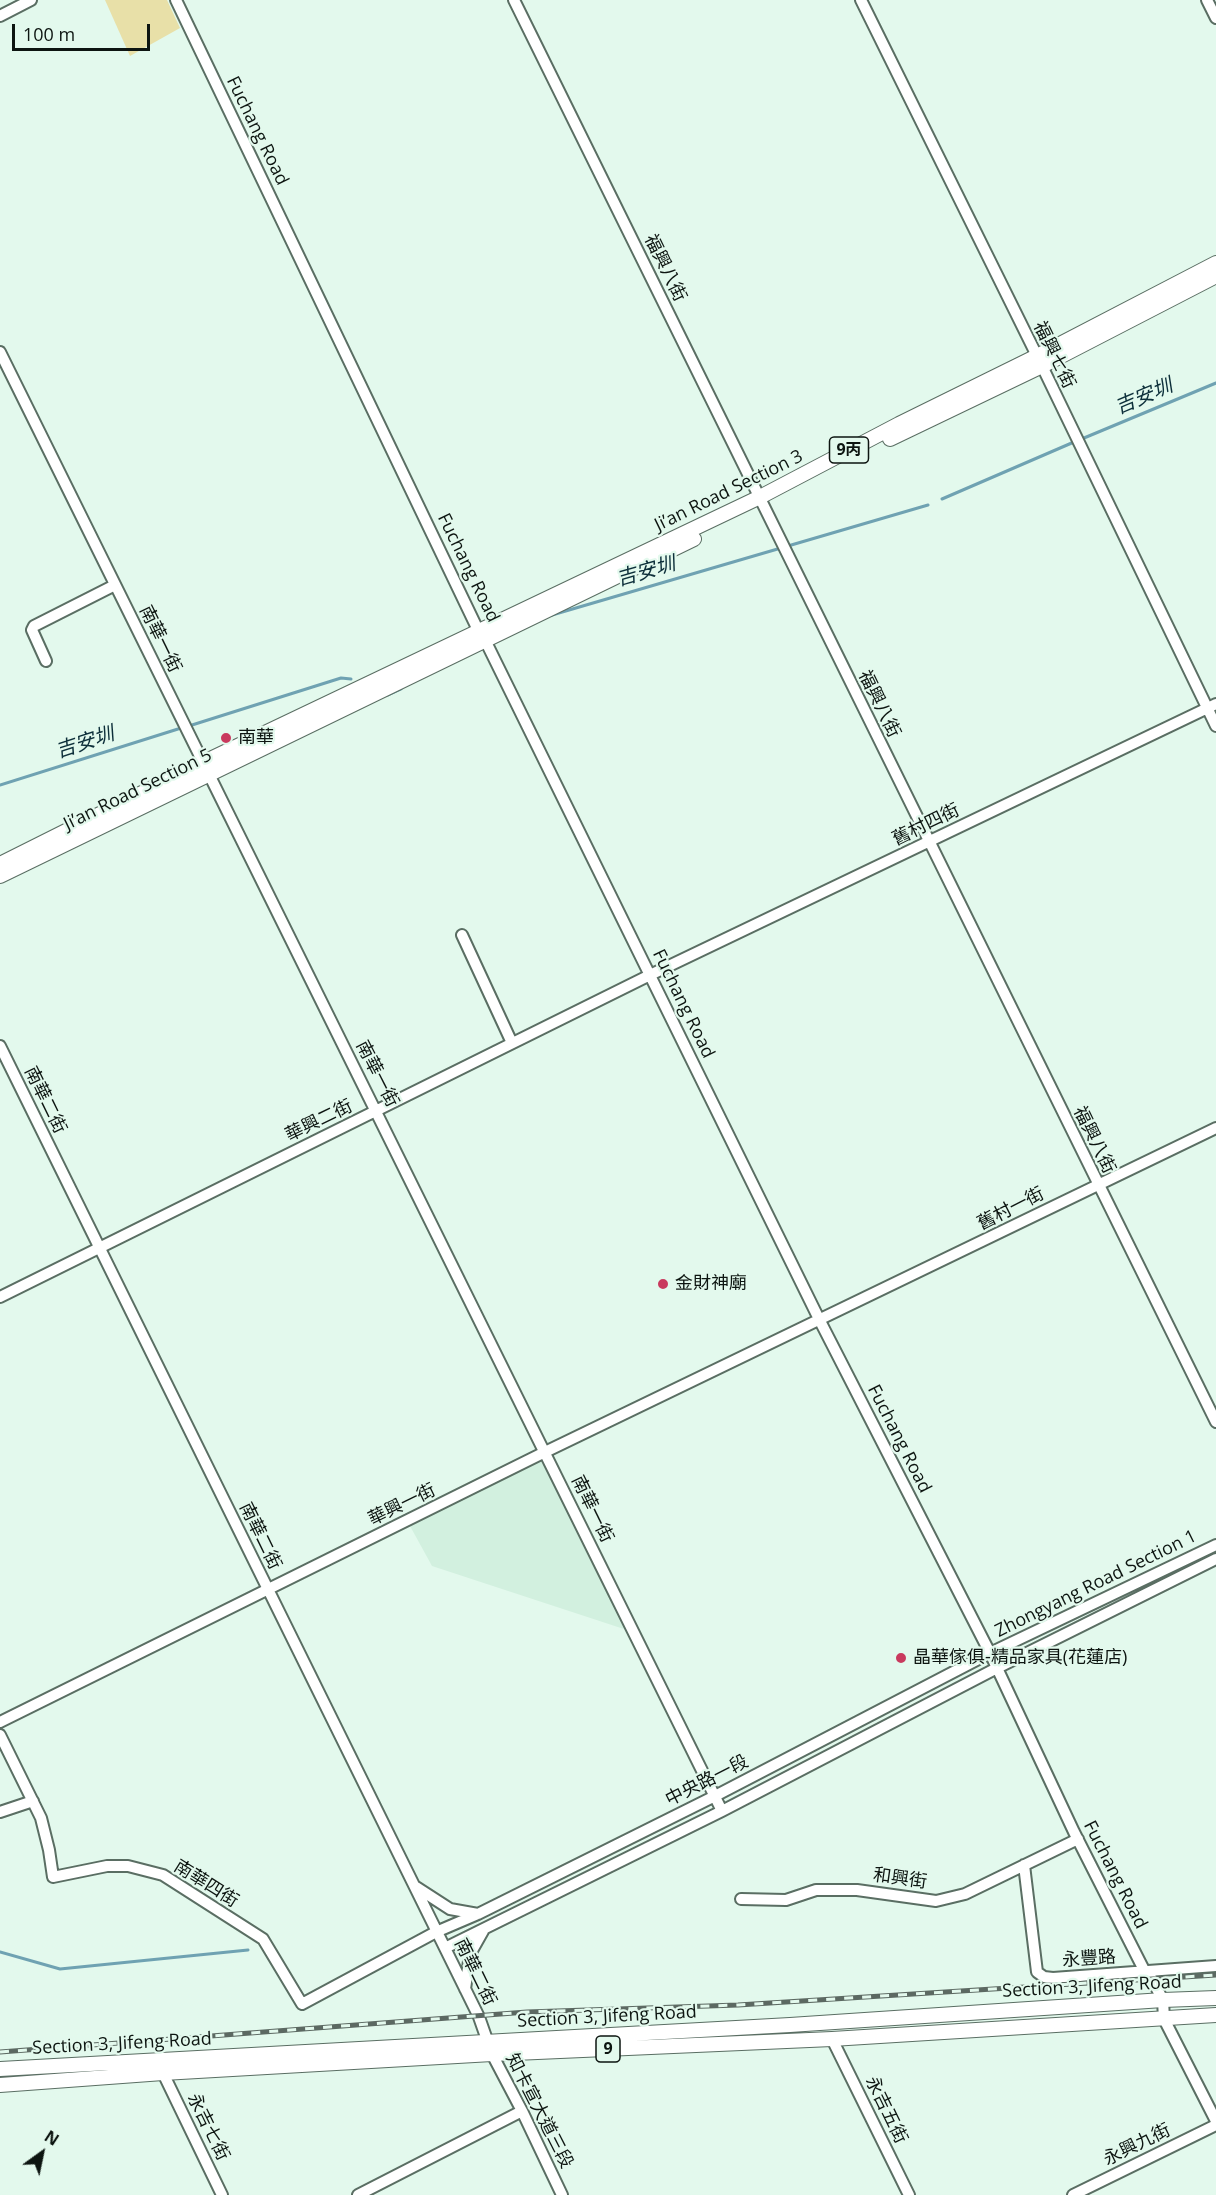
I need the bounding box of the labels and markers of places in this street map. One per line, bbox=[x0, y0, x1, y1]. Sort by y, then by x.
place label: 南華 bbox=[238, 727, 274, 749]
marker: 南華 bbox=[219, 731, 233, 745]
place label: 金財神廟 bbox=[675, 1273, 747, 1295]
marker: 金財神廟 bbox=[656, 1277, 670, 1291]
place label: 晶華傢俱-精品家具(花蓮店) bbox=[913, 1647, 1127, 1669]
marker: 晶華傢俱-精品家具(花蓮店) bbox=[894, 1651, 908, 1665]

